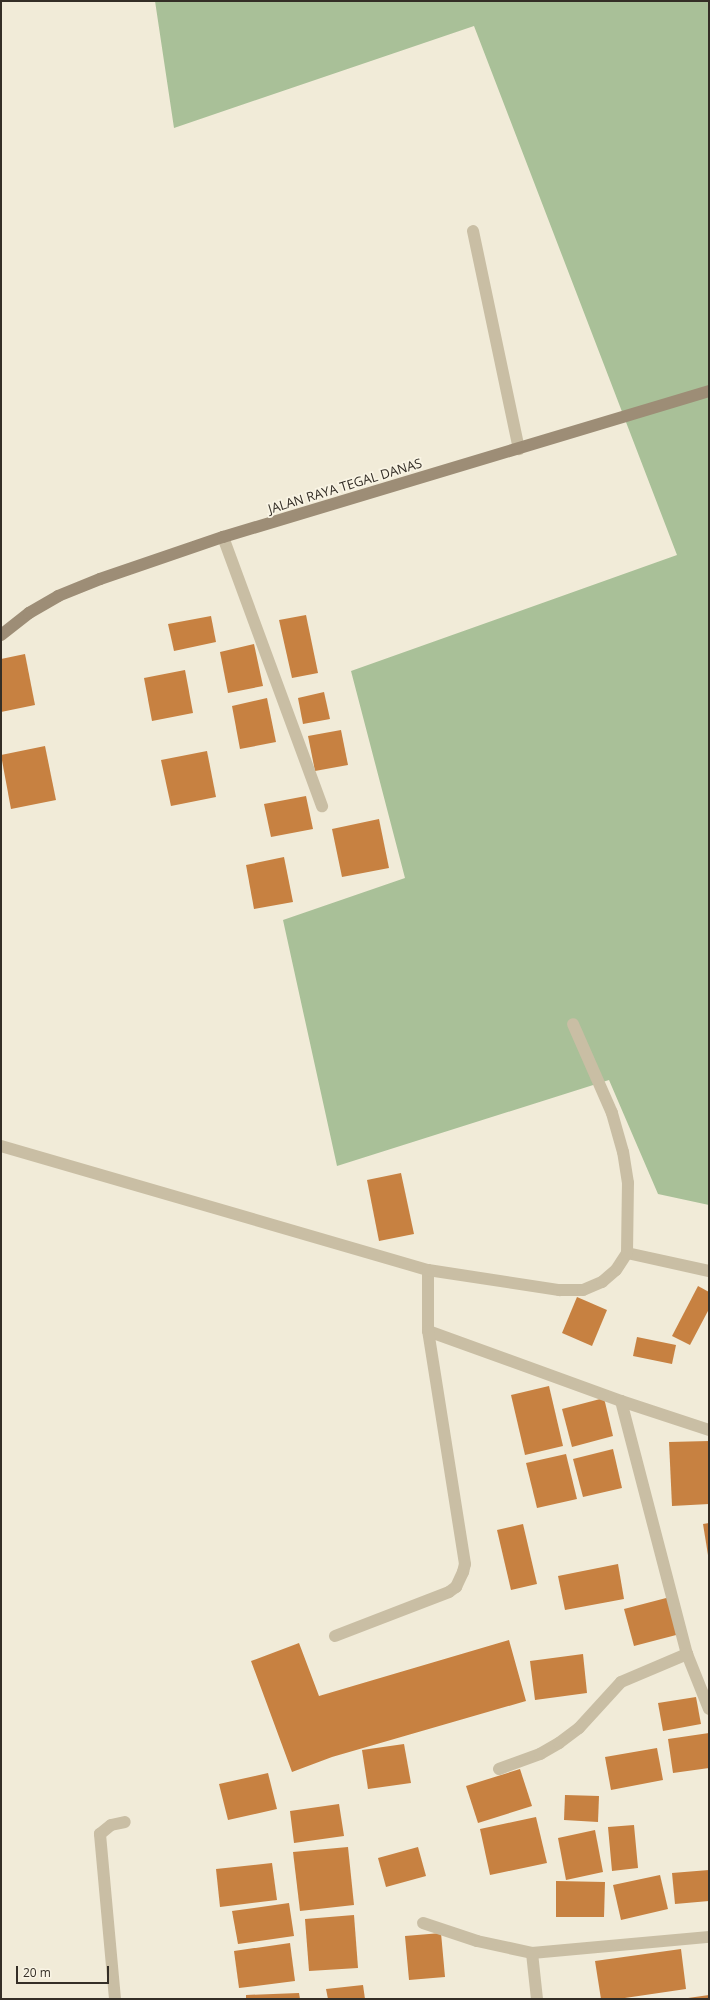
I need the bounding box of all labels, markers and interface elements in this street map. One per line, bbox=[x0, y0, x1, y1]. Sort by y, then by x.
street label: JALAN RAYA TEGAL DANAS bbox=[266, 455, 424, 517]
scale bar bbox=[18, 1958, 111, 1984]
text: 20 m bbox=[23, 1964, 51, 1981]

